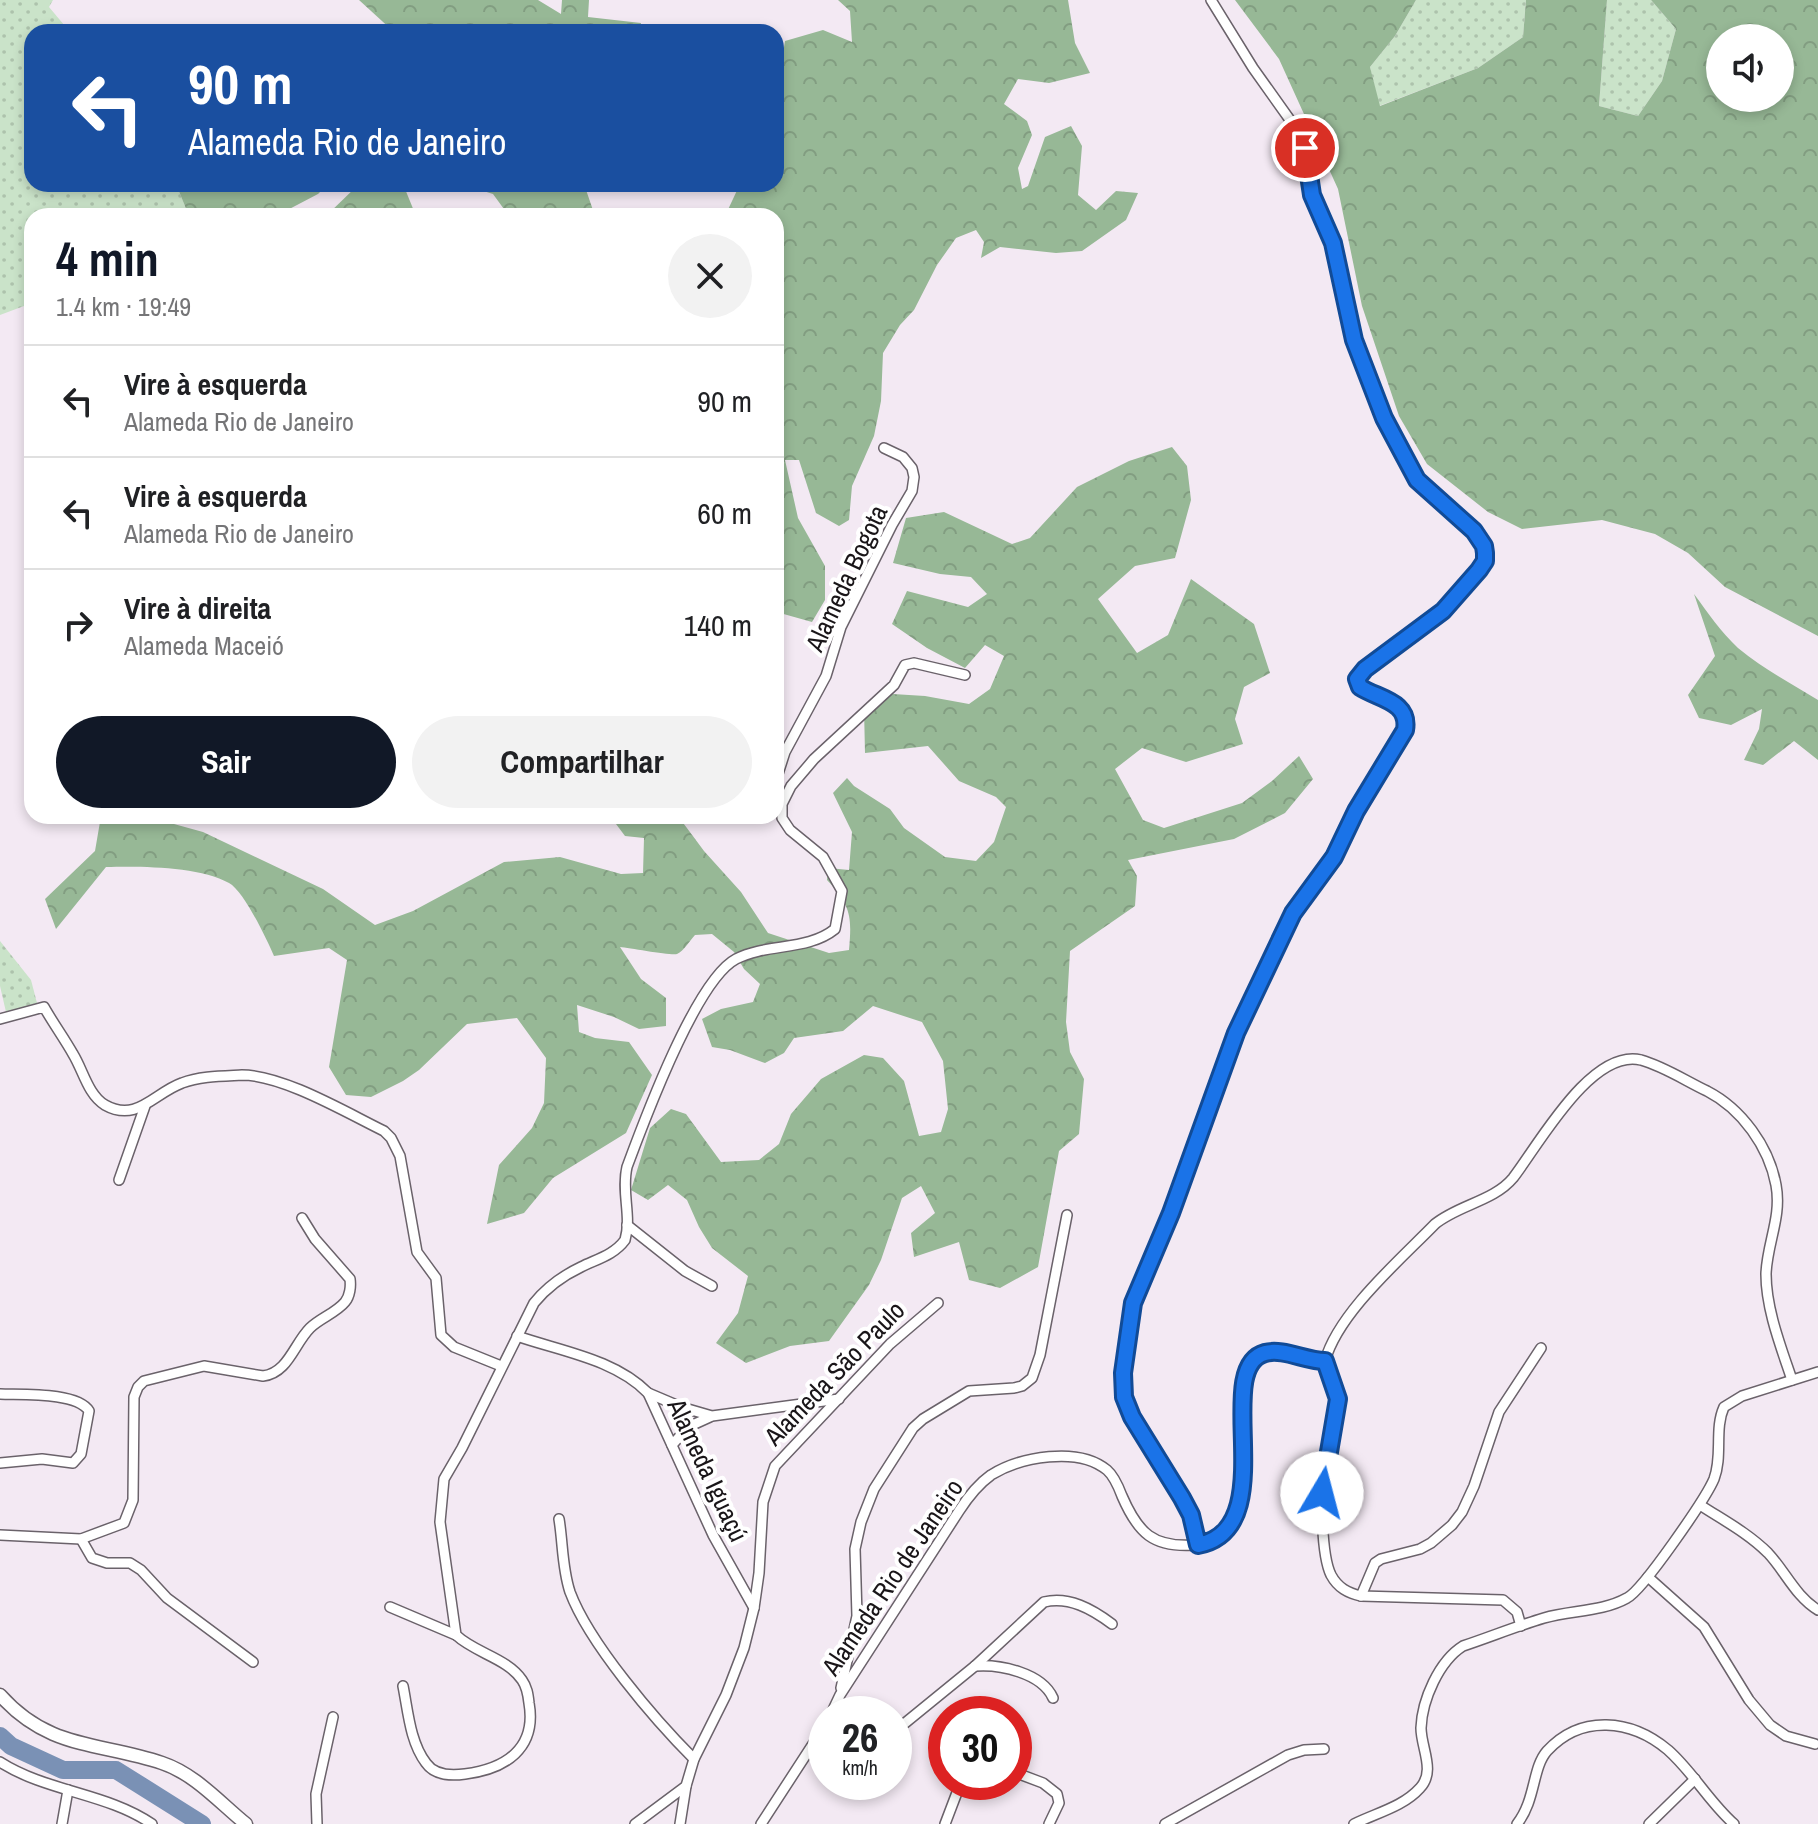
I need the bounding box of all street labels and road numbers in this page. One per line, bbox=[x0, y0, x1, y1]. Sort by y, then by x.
street label: Alameda Bogota bbox=[796, 499, 895, 658]
street label: Alameda São Paulo bbox=[755, 1293, 912, 1454]
street label: Alameda Iguaçú bbox=[659, 1392, 756, 1547]
street label: Alameda Rio de Janeiro bbox=[813, 1472, 971, 1683]

